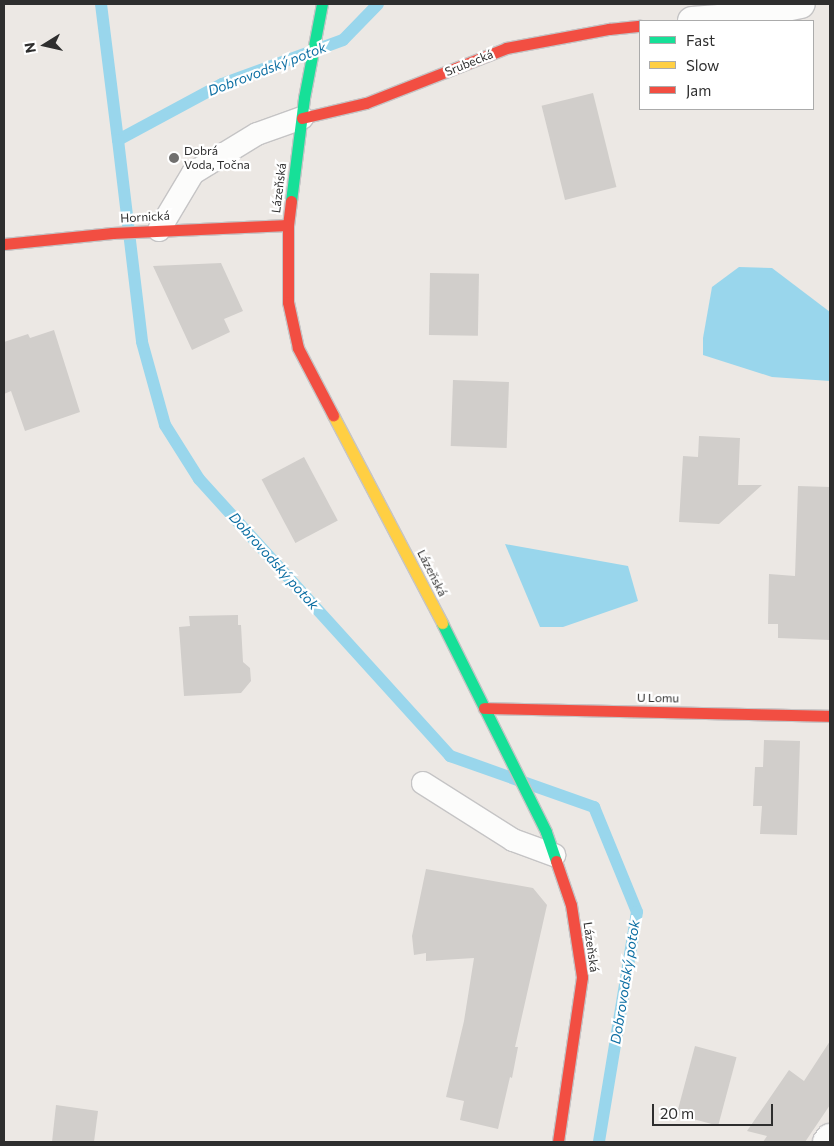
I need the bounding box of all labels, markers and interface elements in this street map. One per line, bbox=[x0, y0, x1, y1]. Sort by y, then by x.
north arrow bbox=[20, 20, 70, 70]
legend bbox=[639, 20, 814, 110]
text: Fast bbox=[686, 31, 715, 49]
water label: Dobrovodský potok bbox=[205, 39, 329, 99]
text: N bbox=[20, 41, 39, 54]
street label: Srubecká bbox=[443, 47, 495, 79]
text: Slow bbox=[686, 56, 719, 74]
text: Jam bbox=[686, 81, 711, 99]
place label: Dobrá Voda, Točna bbox=[184, 144, 250, 172]
marker: Dobrá Voda, Točna bbox=[168, 152, 180, 164]
street label: Lázeňská bbox=[269, 162, 289, 214]
street label: Hornická bbox=[120, 209, 170, 225]
water label: Dobrovodský potok bbox=[226, 509, 322, 613]
street label: Lázeňská bbox=[414, 547, 450, 599]
street label: U Lomu bbox=[637, 690, 679, 706]
water label: Dobrovodský potok bbox=[607, 919, 643, 1045]
street label: Lázeňská bbox=[580, 921, 602, 973]
scale bar bbox=[654, 1094, 775, 1126]
text: 20 m bbox=[660, 1104, 694, 1122]

